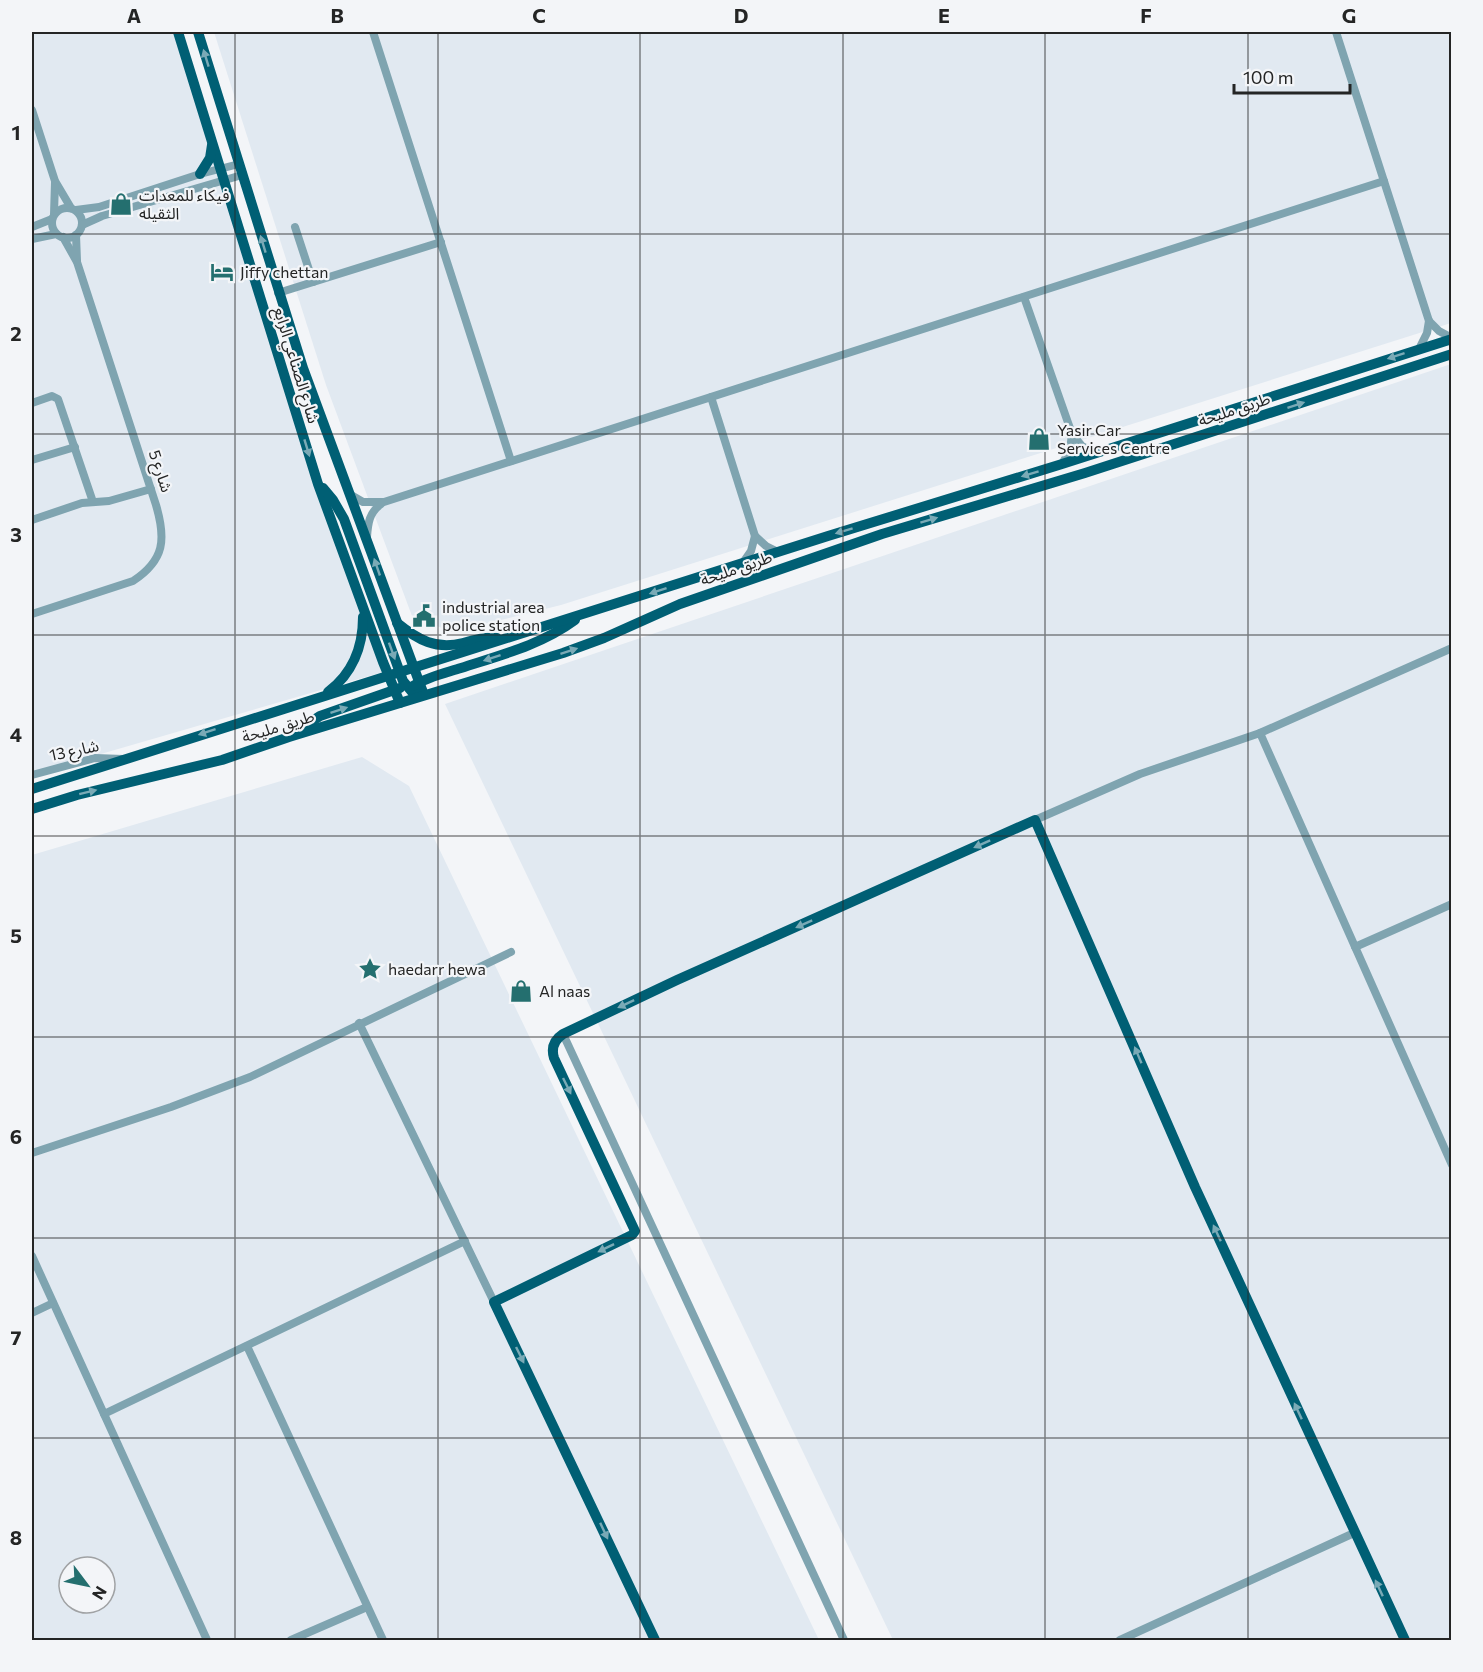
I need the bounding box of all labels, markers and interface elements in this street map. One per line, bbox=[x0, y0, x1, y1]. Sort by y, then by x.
text: A bbox=[127, 3, 141, 27]
text: B bbox=[330, 3, 344, 27]
text: C bbox=[532, 3, 546, 27]
text: D bbox=[734, 3, 748, 27]
text: E bbox=[938, 3, 950, 27]
text: F bbox=[1140, 3, 1152, 27]
text: G bbox=[1342, 3, 1356, 27]
one-way arrow bbox=[201, 49, 210, 67]
scale bar bbox=[1234, 57, 1350, 95]
text: 100 m bbox=[1243, 66, 1293, 88]
text: 1 bbox=[11, 120, 21, 144]
place label: فيكاء للمعدات الثقيله bbox=[139, 185, 229, 222]
shop icon: فيكاء للمعدات الثقيله bbox=[108, 191, 134, 217]
one-way arrow bbox=[258, 235, 268, 253]
hotel icon: Jiffy chettan bbox=[209, 259, 235, 285]
place label: Jiffy chettan bbox=[240, 262, 328, 281]
street label: شارع الصناعي الرابع bbox=[267, 304, 324, 427]
text: 2 bbox=[10, 321, 22, 345]
one-way arrow bbox=[1387, 352, 1405, 361]
street label: طريق مليحة bbox=[1195, 388, 1273, 431]
one-way arrow bbox=[1287, 399, 1305, 409]
place label: Yasir Car Services Centre bbox=[1057, 420, 1170, 457]
shop icon: Yasir Car Services Centre bbox=[1026, 426, 1052, 452]
one-way arrow bbox=[303, 439, 312, 457]
street label: شارع 5 bbox=[142, 447, 177, 496]
one-way arrow bbox=[1021, 470, 1039, 479]
one-way arrow bbox=[920, 515, 938, 524]
text: 3 bbox=[10, 522, 22, 546]
one-way arrow bbox=[835, 527, 853, 537]
street label: طريق مليحة bbox=[697, 546, 775, 591]
one-way arrow bbox=[371, 558, 381, 576]
one-way arrow bbox=[649, 586, 667, 596]
place label: industrial area police station bbox=[442, 597, 545, 634]
public building icon: industrial area police station bbox=[411, 603, 437, 629]
one-way arrow bbox=[388, 642, 397, 660]
one-way arrow bbox=[560, 646, 578, 655]
one-way arrow bbox=[483, 654, 501, 663]
street label: طريق مليحة bbox=[239, 705, 317, 747]
one-way arrow bbox=[330, 705, 348, 714]
text: 4 bbox=[10, 722, 22, 746]
one-way arrow bbox=[198, 728, 216, 738]
street label: شارع 13 bbox=[47, 735, 101, 768]
one-way arrow bbox=[78, 787, 97, 797]
one-way arrow bbox=[973, 840, 990, 849]
one-way arrow bbox=[795, 920, 813, 929]
text: 5 bbox=[10, 923, 22, 947]
place icon: haedarr hewa bbox=[357, 956, 383, 982]
place label: haedarr hewa bbox=[388, 959, 486, 978]
shop icon: Al naas bbox=[508, 978, 534, 1004]
place label: Al naas bbox=[539, 981, 590, 1000]
one-way arrow bbox=[618, 1000, 635, 1009]
one-way arrow bbox=[1133, 1045, 1143, 1063]
one-way arrow bbox=[563, 1077, 572, 1094]
text: 6 bbox=[10, 1124, 22, 1148]
one-way arrow bbox=[1212, 1225, 1221, 1242]
one-way arrow bbox=[597, 1243, 614, 1252]
text: 7 bbox=[11, 1325, 22, 1349]
one-way arrow bbox=[515, 1347, 524, 1364]
one-way arrow bbox=[1293, 1402, 1302, 1419]
one-way arrow bbox=[599, 1523, 608, 1540]
text: 8 bbox=[10, 1525, 22, 1549]
north arrow bbox=[57, 1555, 117, 1615]
one-way arrow bbox=[1374, 1578, 1384, 1596]
text: N bbox=[89, 1583, 111, 1603]

